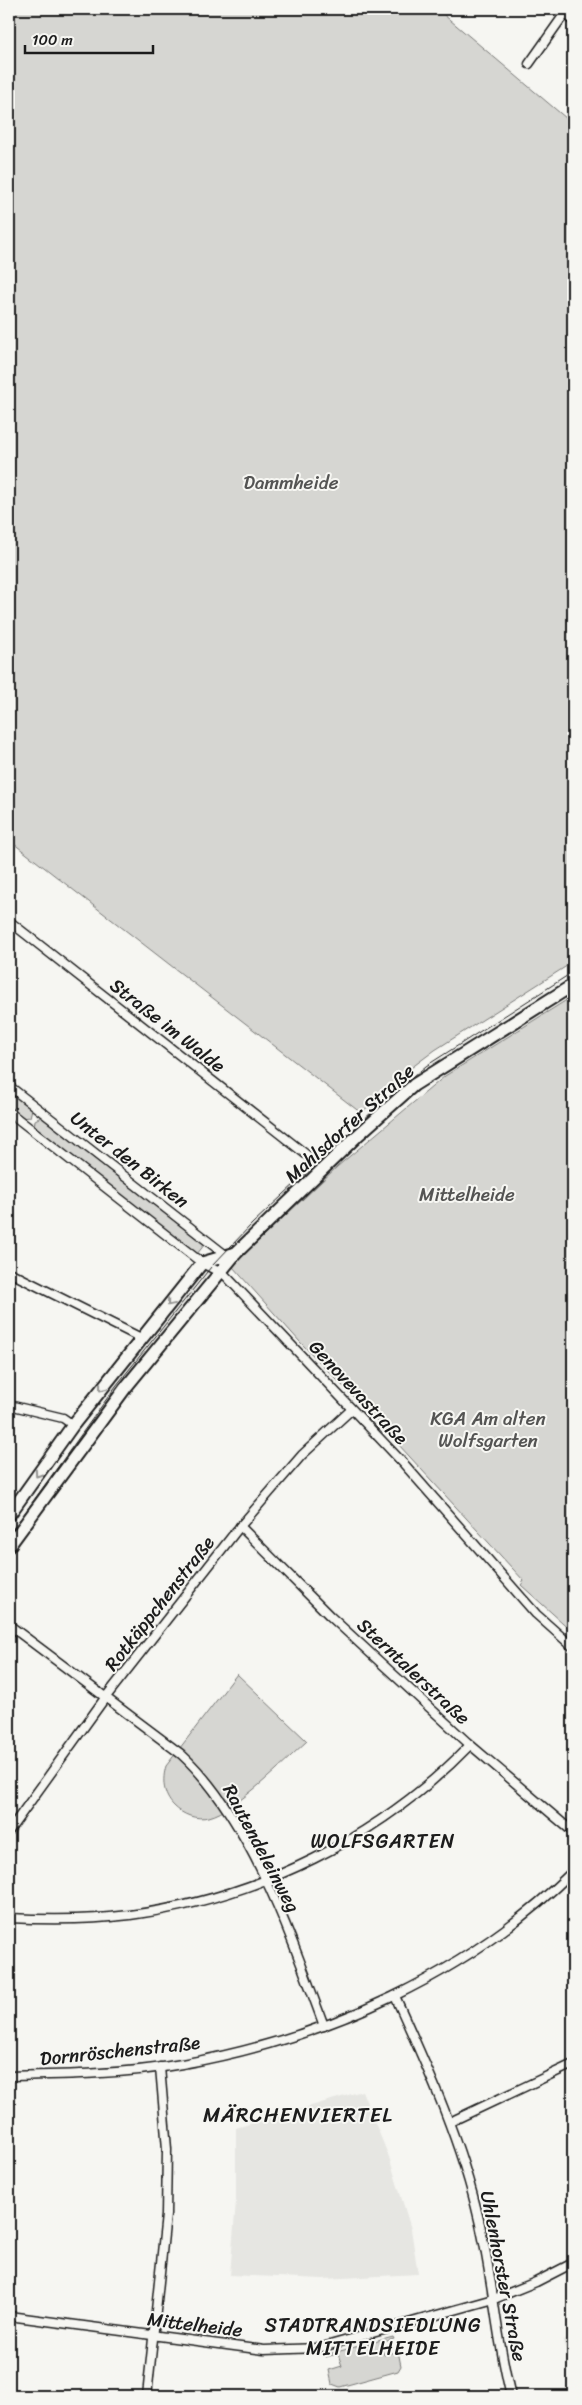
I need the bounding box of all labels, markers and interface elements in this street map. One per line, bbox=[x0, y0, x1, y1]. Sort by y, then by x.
scale bar bbox=[25, 22, 152, 54]
text: 100 m bbox=[32, 27, 73, 53]
park label: Dammheide bbox=[244, 466, 339, 499]
street label: Straße im Walde bbox=[103, 969, 233, 1081]
street label: Mahlsdorfer Straße bbox=[277, 1055, 422, 1191]
street label: Unter den Birken bbox=[63, 1102, 196, 1217]
park label: Mittelheide bbox=[419, 1178, 515, 1211]
one-way arrow bbox=[167, 1297, 176, 1306]
street label: Genovevastraße bbox=[301, 1332, 417, 1453]
one-way arrow bbox=[99, 1382, 107, 1391]
park label: KGA Am alten Wolfsgarten bbox=[430, 1402, 546, 1457]
one-way arrow bbox=[35, 1468, 44, 1477]
street label: Rotkäppchenstraße bbox=[96, 1528, 223, 1678]
street label: Sterntalerstraße bbox=[349, 1610, 478, 1733]
street label: Rautendeleinweg bbox=[214, 1778, 310, 1919]
district label: WOLFSGARTEN bbox=[311, 1824, 455, 1859]
street label: Dornröschenstraße bbox=[38, 2026, 202, 2075]
district label: MÄRCHENVIERTEL bbox=[203, 2096, 393, 2134]
street label: Uhlenhorster Straße bbox=[471, 2188, 536, 2364]
street label: Mittelheide bbox=[145, 2302, 245, 2347]
district label: STADTRANDSIEDLUNG MITTELHEIDE bbox=[265, 2308, 481, 2366]

